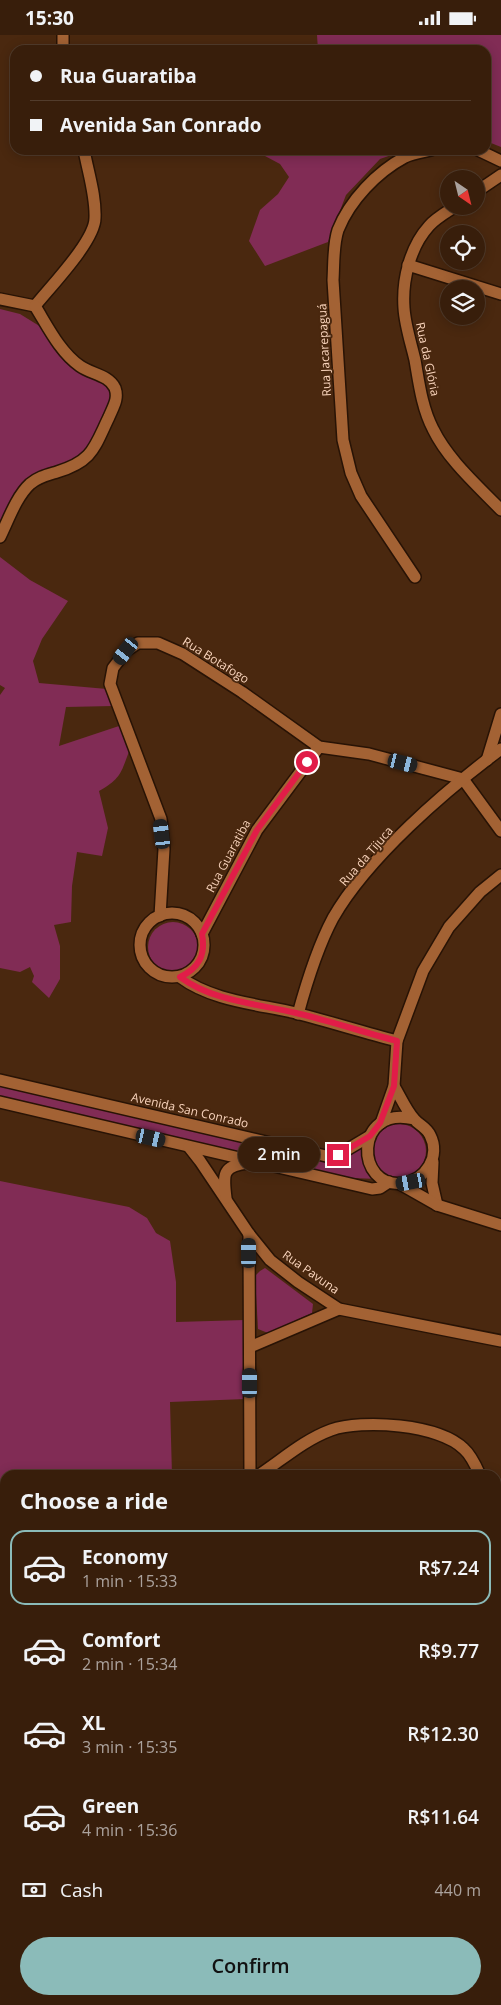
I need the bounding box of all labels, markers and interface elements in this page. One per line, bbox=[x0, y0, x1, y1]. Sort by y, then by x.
text: 15:30 bbox=[25, 5, 74, 31]
text: Rua Guaratiba bbox=[60, 63, 197, 89]
text: Avenida San Conrado bbox=[60, 112, 261, 138]
north arrow bbox=[440, 170, 485, 215]
map controls bbox=[440, 170, 485, 325]
button: locate bbox=[440, 225, 485, 270]
button: layers bbox=[440, 280, 485, 325]
street label: Rua Jacarepaguá bbox=[313, 303, 335, 397]
street label: Rua da Glória bbox=[412, 320, 444, 398]
street label: Rua Botafogo bbox=[179, 633, 253, 687]
car bbox=[110, 635, 141, 667]
route start bbox=[296, 751, 318, 773]
car bbox=[386, 752, 419, 774]
street label: Rua Guaratiba bbox=[202, 817, 254, 895]
car bbox=[152, 818, 171, 850]
street label: Rua da Tijuca bbox=[335, 822, 397, 890]
street label: Avenida San Conrado bbox=[130, 1088, 250, 1132]
car bbox=[134, 1127, 167, 1149]
callout: 2 min bbox=[238, 1137, 320, 1173]
text: 2 min bbox=[257, 1143, 301, 1165]
route end bbox=[327, 1144, 349, 1166]
car bbox=[394, 1172, 427, 1192]
car bbox=[241, 1238, 256, 1268]
street label: Rua Pavuna bbox=[279, 1246, 343, 1298]
car bbox=[242, 1368, 257, 1398]
text: Choose a ride bbox=[20, 1485, 168, 1515]
text: Economy bbox=[82, 1544, 168, 1570]
icon: car bbox=[22, 1545, 67, 1590]
text: R$7.24 bbox=[418, 1555, 479, 1581]
text: 1 min · 15:33 bbox=[82, 1570, 177, 1592]
text: Comfort bbox=[82, 1627, 161, 1653]
icon: car bbox=[22, 1628, 67, 1673]
text: R$9.77 bbox=[418, 1638, 479, 1664]
text: 2 min · 15:34 bbox=[82, 1653, 177, 1675]
text: XL bbox=[82, 1710, 105, 1736]
icon: car bbox=[22, 1711, 67, 1756]
text: R$12.30 bbox=[407, 1721, 479, 1747]
text: 3 min · 15:35 bbox=[82, 1736, 177, 1758]
text: Green bbox=[82, 1793, 139, 1819]
icon: car bbox=[22, 1794, 67, 1839]
text: R$11.64 bbox=[407, 1804, 479, 1830]
text: 4 min · 15:36 bbox=[82, 1819, 177, 1841]
icon: cash bbox=[20, 1876, 48, 1904]
text: Cash bbox=[60, 1877, 103, 1903]
text: 440 m bbox=[435, 1879, 481, 1901]
button: Confirm bbox=[20, 1937, 481, 1995]

